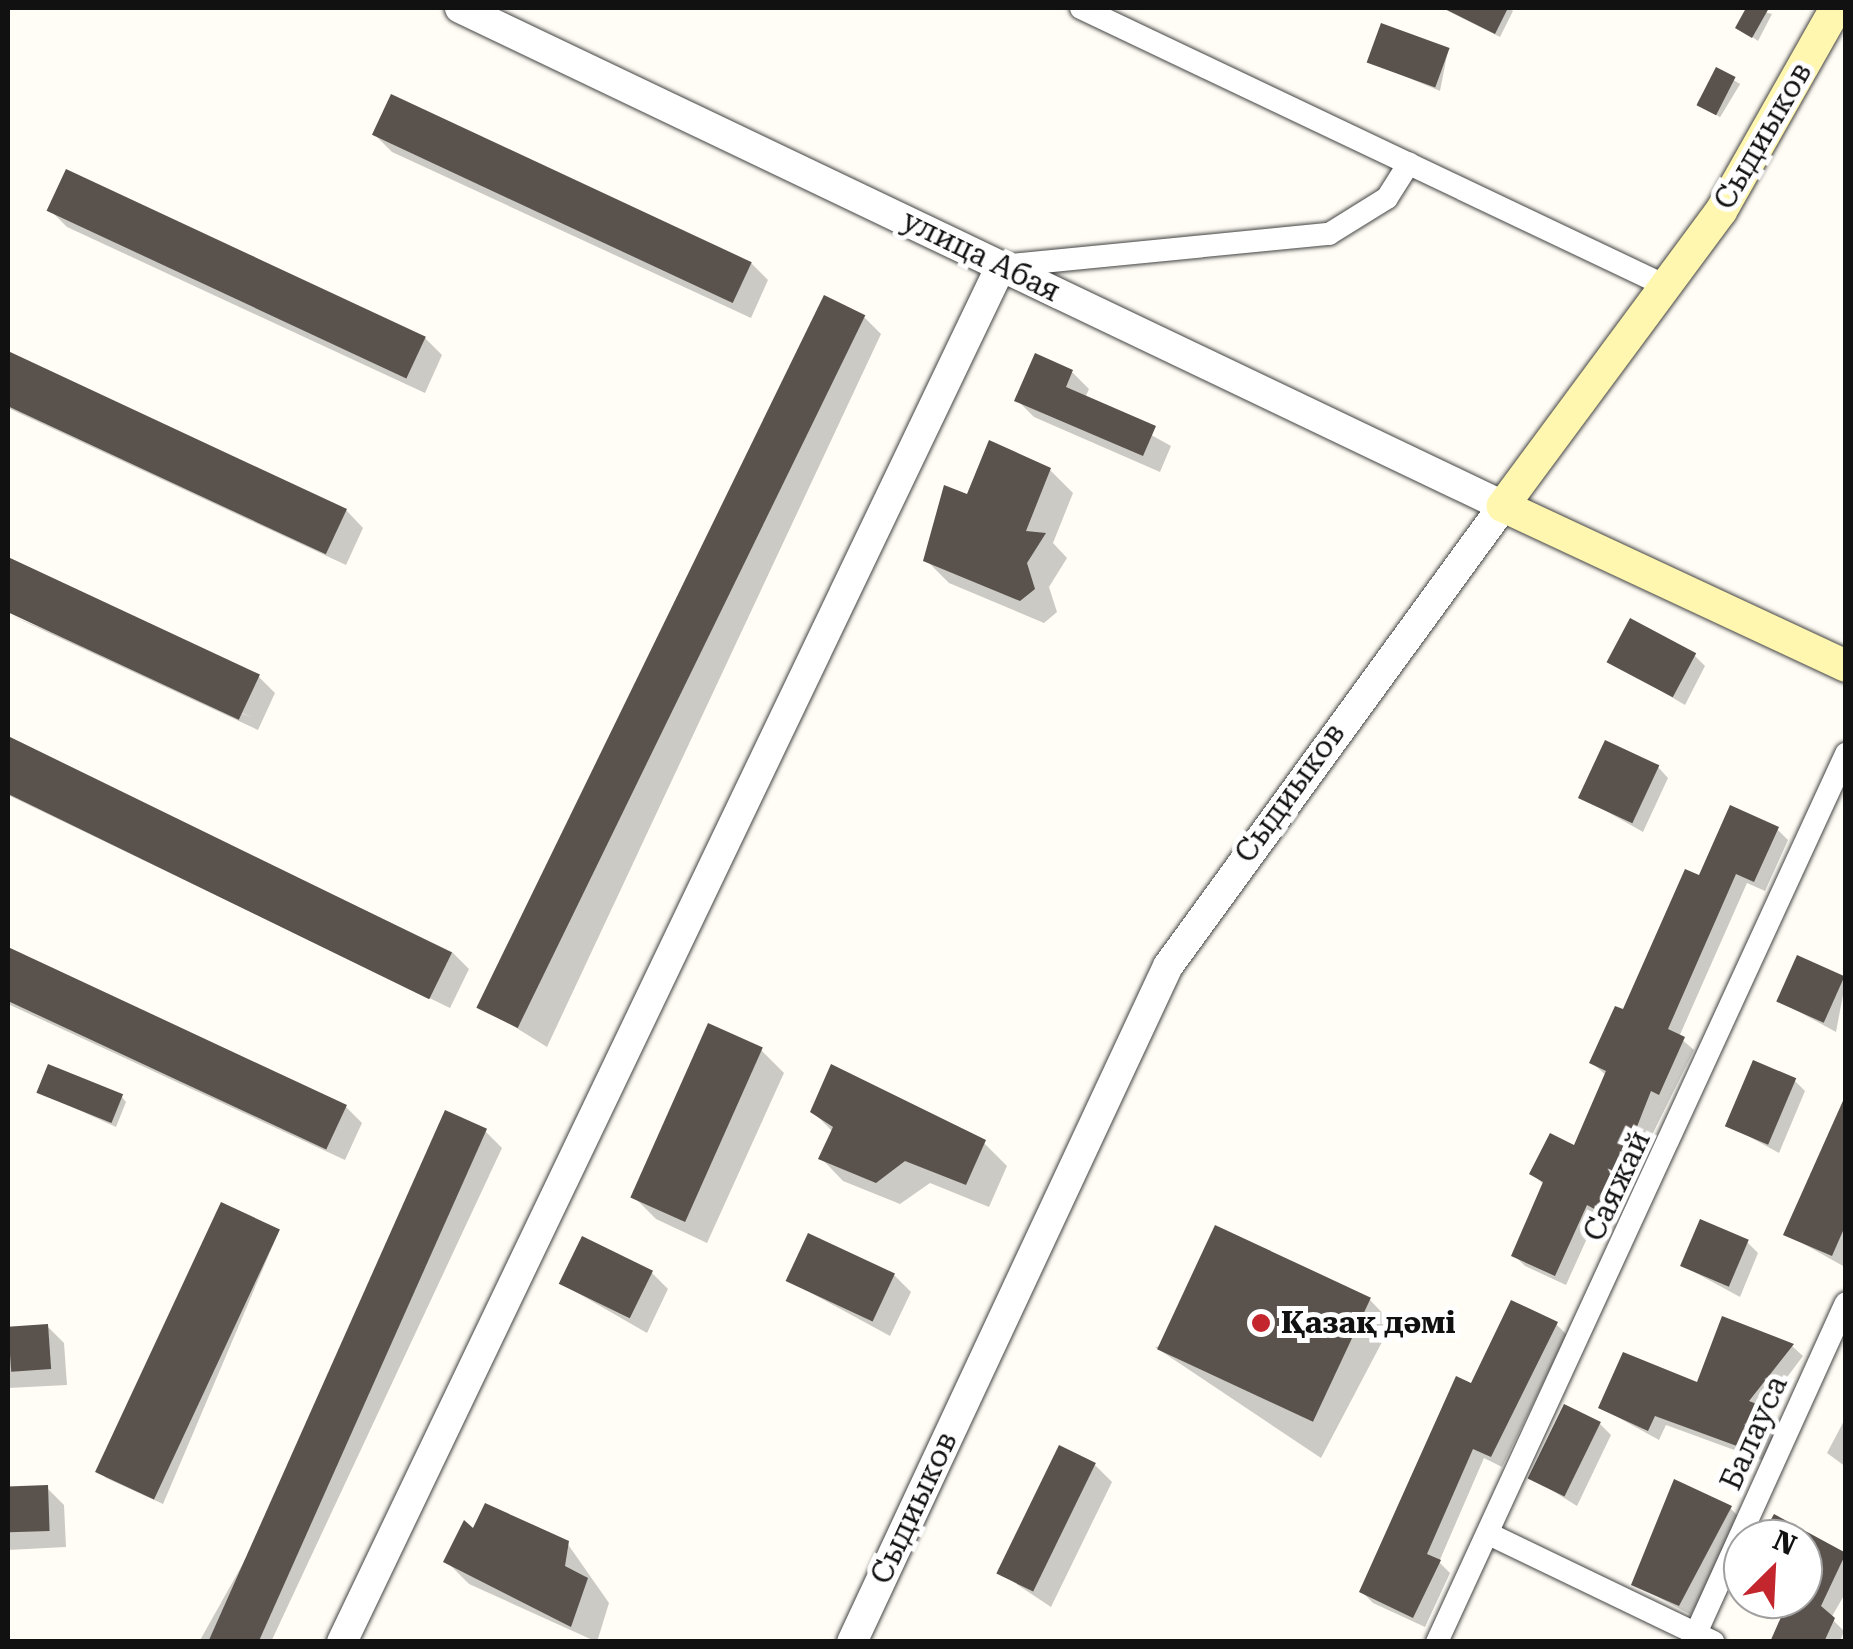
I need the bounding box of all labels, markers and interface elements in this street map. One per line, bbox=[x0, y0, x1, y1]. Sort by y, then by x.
street label: Сыдиыков bbox=[1706, 56, 1820, 216]
street label: улица Абая bbox=[896, 202, 1066, 310]
street label: Сыдиыков bbox=[1227, 716, 1353, 870]
street label: Саяжай bbox=[1576, 1125, 1658, 1247]
place label: Қазақ дәмі bbox=[1281, 1305, 1455, 1341]
marker: Қазақ дәмі bbox=[1250, 1312, 1272, 1334]
street label: Балауса bbox=[1713, 1370, 1795, 1496]
street label: Сыдиыков bbox=[863, 1426, 965, 1590]
north arrow bbox=[1723, 1519, 1823, 1619]
text: N bbox=[1768, 1524, 1801, 1562]

